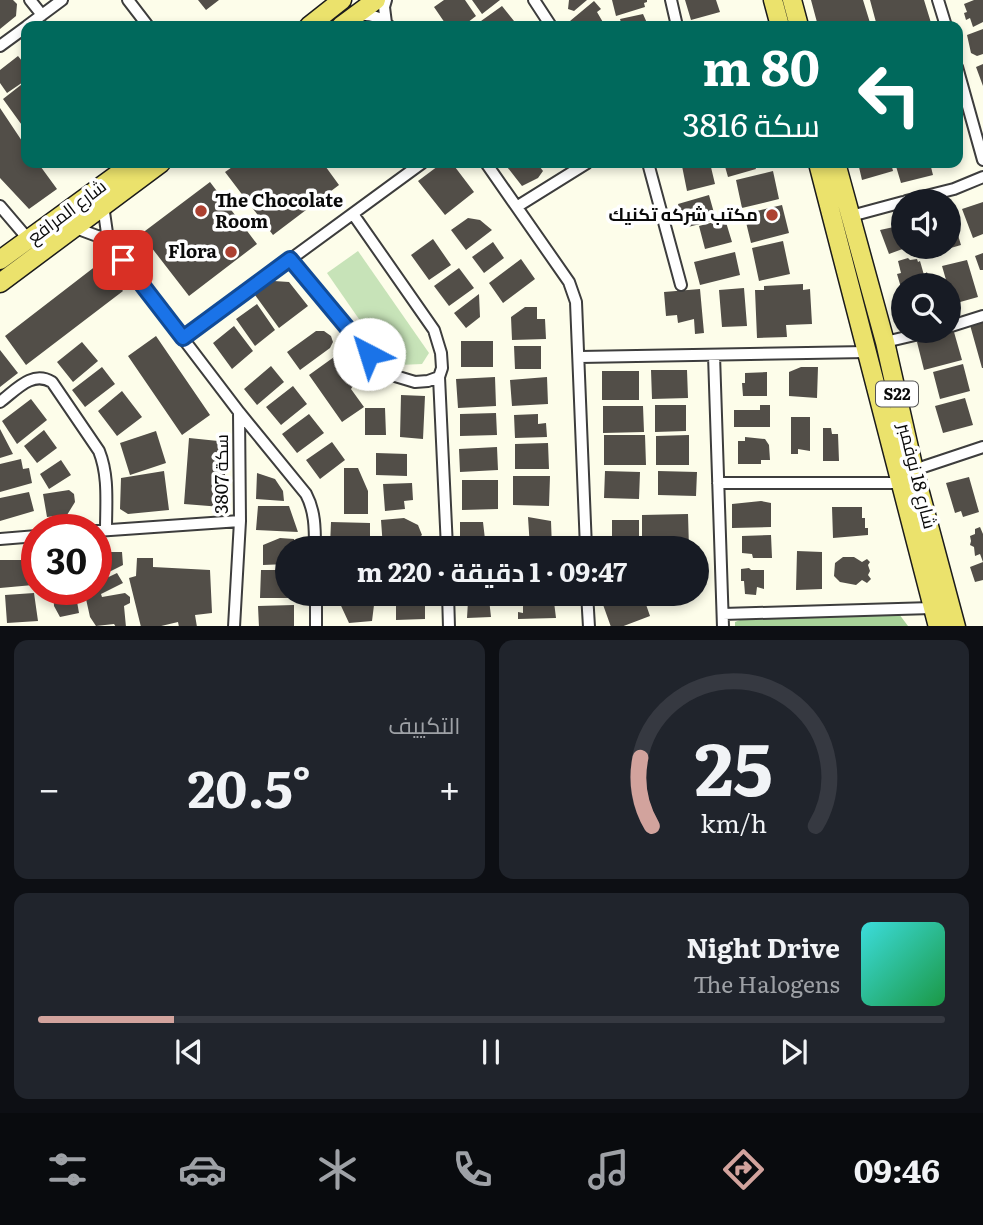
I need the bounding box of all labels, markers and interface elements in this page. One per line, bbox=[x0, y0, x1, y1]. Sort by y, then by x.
text: 80 m bbox=[702, 28, 820, 101]
icon: left bbox=[844, 49, 935, 140]
text: سكة 3816 bbox=[682, 99, 820, 147]
street label: شارع المرافع bbox=[21, 172, 111, 250]
place label: The Chocolate Room bbox=[215, 186, 343, 234]
map controls bbox=[891, 189, 961, 343]
button: sound bbox=[891, 189, 961, 259]
place label: مكتب شركه تكنيك bbox=[609, 200, 758, 227]
marker: The Chocolate Room bbox=[193, 203, 209, 219]
marker: مكتب شركه تكنيك bbox=[764, 207, 780, 223]
pin bbox=[93, 230, 153, 290]
place label: Flora bbox=[168, 237, 218, 264]
icon: arrive bbox=[104, 241, 142, 279]
marker: Flora bbox=[223, 244, 239, 260]
button: search bbox=[891, 273, 961, 343]
position arrow bbox=[332, 317, 406, 391]
road number: S22 bbox=[876, 382, 918, 406]
street label: شارع 18 نوفمبر bbox=[892, 419, 945, 531]
street label: سكة 3807 bbox=[207, 434, 234, 514]
speed limit sign: 30 bbox=[21, 514, 112, 605]
text: 09:47 · 1 دقيقة · 220 m bbox=[357, 551, 627, 590]
text: التكييف bbox=[388, 707, 461, 741]
text: 25 bbox=[695, 710, 773, 818]
text: 20.5° bbox=[187, 747, 311, 824]
text: − bbox=[38, 758, 60, 815]
text: + bbox=[438, 758, 461, 815]
text: km/h bbox=[700, 803, 767, 840]
text: Night Drive bbox=[686, 927, 840, 966]
text: The Halogens bbox=[693, 966, 840, 1000]
icon: previous bbox=[170, 1033, 208, 1071]
icon: pause bbox=[472, 1033, 510, 1071]
icon: next bbox=[775, 1033, 813, 1071]
icon: filters bbox=[43, 1145, 92, 1194]
icon: car bbox=[178, 1145, 227, 1194]
icon: climate bbox=[313, 1145, 362, 1194]
icon: phone bbox=[448, 1145, 497, 1194]
icon: music bbox=[584, 1145, 633, 1194]
icon: directions bbox=[719, 1145, 768, 1194]
text: 09:46 bbox=[854, 1145, 940, 1193]

